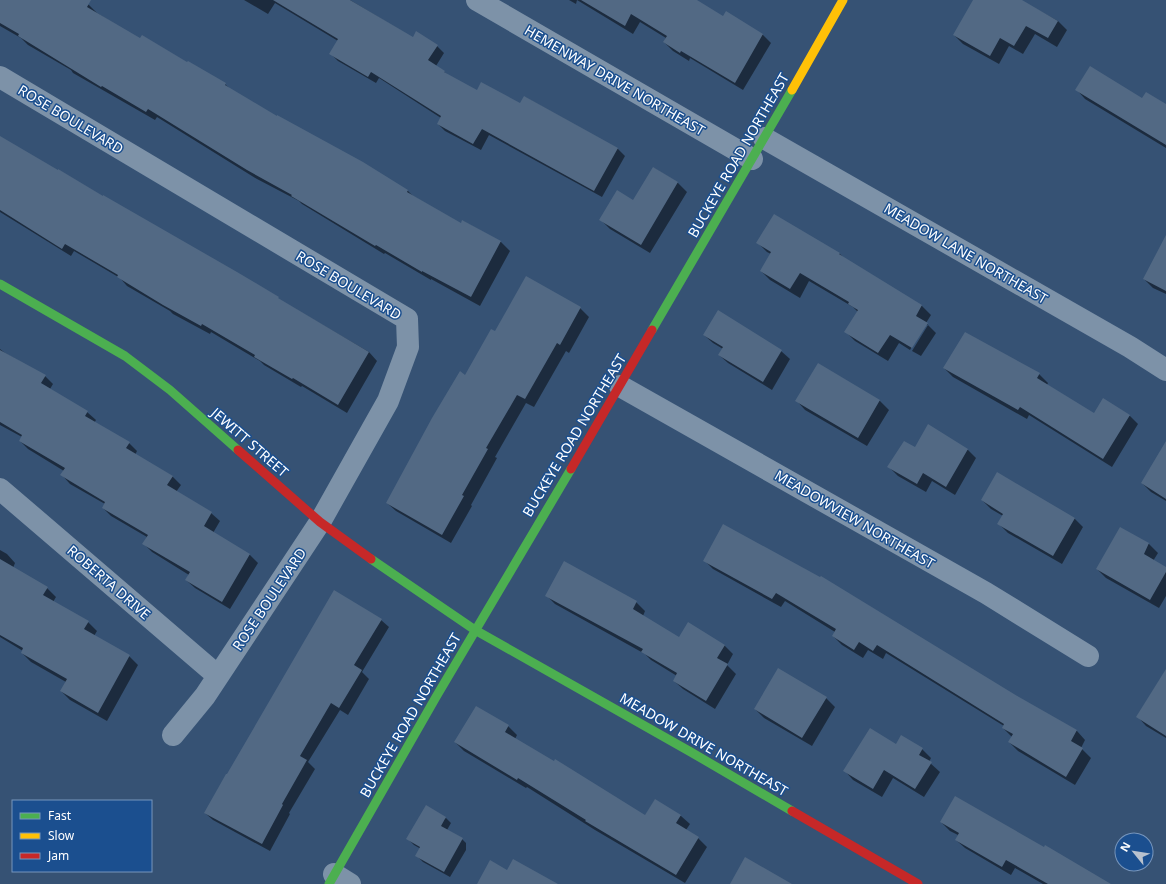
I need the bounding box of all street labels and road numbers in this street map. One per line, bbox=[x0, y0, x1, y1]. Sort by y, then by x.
street label: HEMENWAY DRIVE NORTHEAST bbox=[521, 20, 709, 140]
street label: BUCKEYE ROAD NORTHEAST bbox=[683, 69, 793, 241]
street label: ROSE BOULEVARD bbox=[15, 80, 127, 158]
street label: MEADOW LANE NORTHEAST bbox=[881, 198, 1052, 308]
street label: ROSE BOULEVARD bbox=[293, 246, 405, 324]
street label: BUCKEYE ROAD NORTHEAST bbox=[518, 350, 630, 520]
street label: JEWITT STREET bbox=[206, 402, 293, 481]
street label: MEADOWVIEW NORTHEAST bbox=[772, 465, 939, 573]
street label: ROBERTA DRIVE bbox=[63, 541, 155, 623]
street label: ROSE BOULEVARD bbox=[228, 544, 310, 654]
street label: BUCKEYE ROAD NORTHEAST bbox=[355, 629, 465, 801]
street label: MEADOW DRIVE NORTHEAST bbox=[616, 688, 792, 800]

